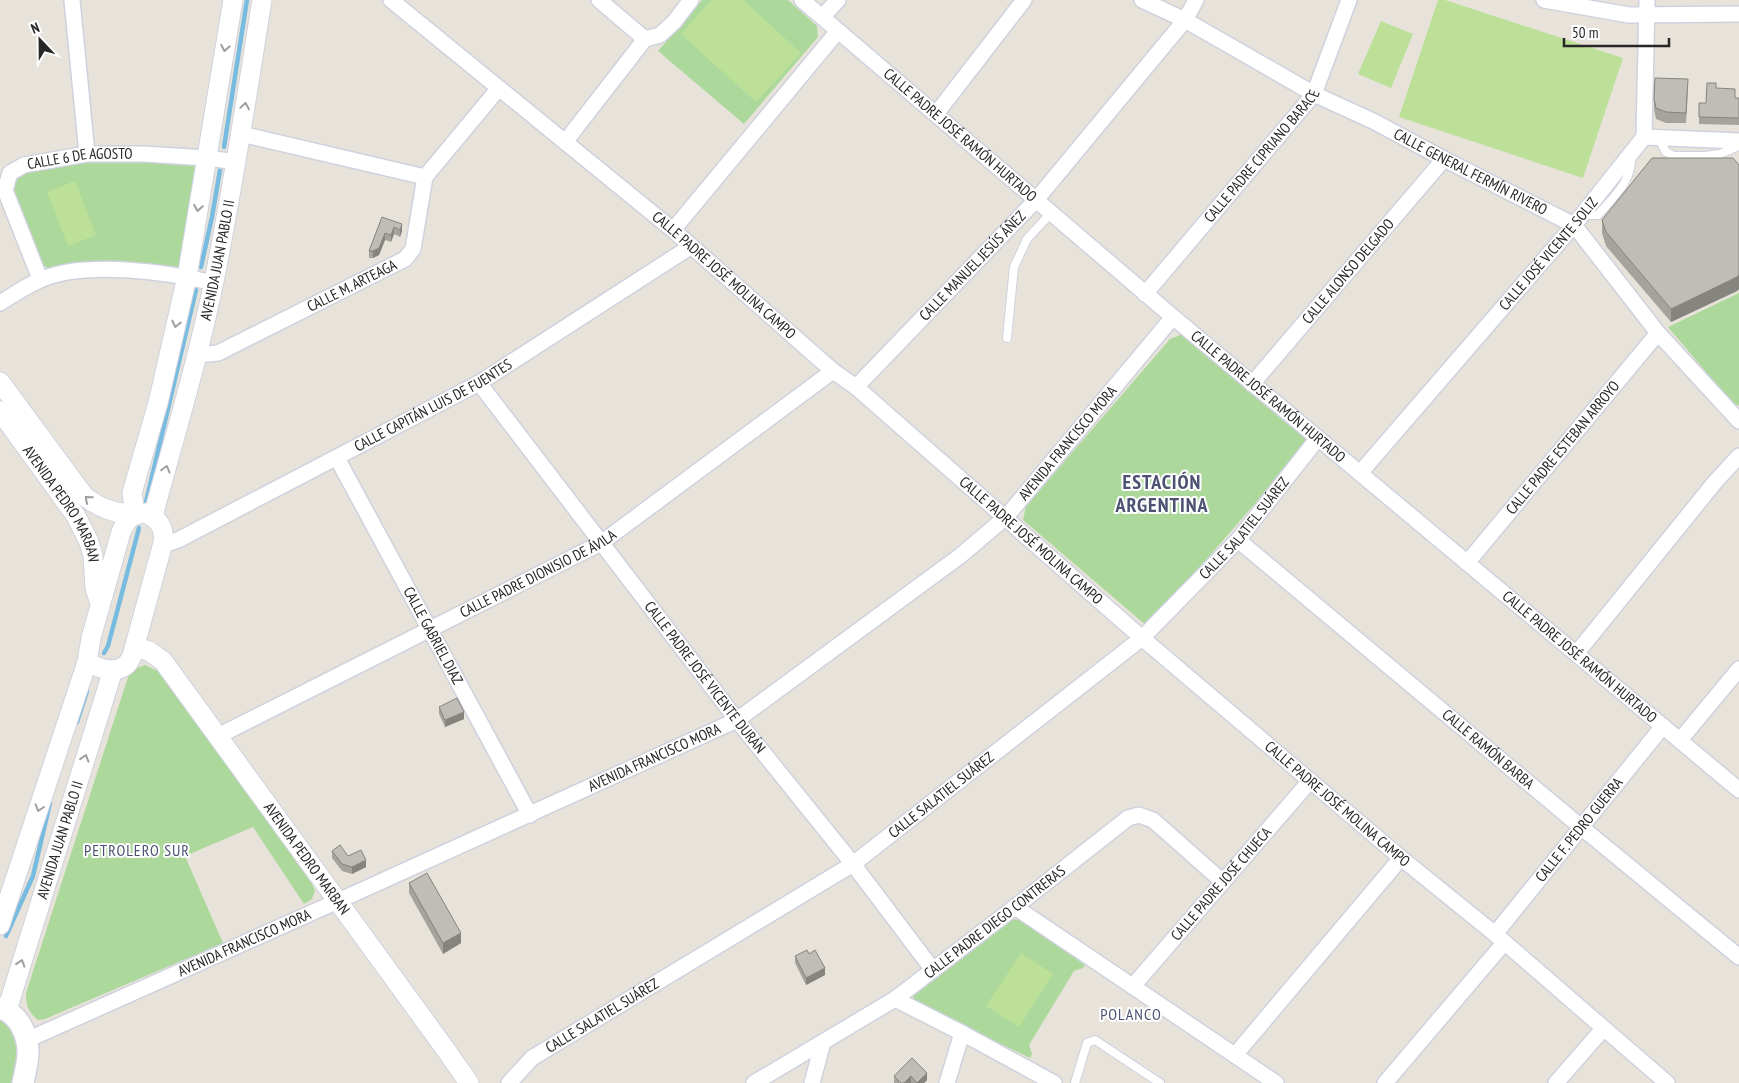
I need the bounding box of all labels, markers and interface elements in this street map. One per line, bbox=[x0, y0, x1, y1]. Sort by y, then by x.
north arrow bbox=[15, 15, 65, 65]
scale bar bbox=[1564, 15, 1669, 47]
text: N bbox=[28, 18, 42, 38]
text: 50 m bbox=[1572, 23, 1598, 42]
one-way arrow bbox=[221, 44, 231, 52]
street label: CALLE PADRE JOSÉ RAMÓN HURTADO bbox=[880, 64, 1041, 206]
street label: CALLE PADRE CIPRIANO BARACE bbox=[1200, 87, 1324, 226]
one-way arrow bbox=[240, 101, 250, 110]
street label: CALLE GENERAL FERMÍN RIVERO bbox=[1391, 124, 1551, 219]
street label: CALLE 6 DE AGOSTO bbox=[26, 144, 133, 173]
street label: CALLE JOSÉ VICENTE SOLIZ bbox=[1495, 193, 1602, 314]
street label: AVENIDA JUAN PABLO II bbox=[196, 198, 238, 322]
one-way arrow bbox=[194, 204, 204, 213]
street label: CALLE MANUEL JESÚS ÁÑEZ bbox=[915, 206, 1030, 325]
street label: CALLE PADRE JOSÉ MOLINA CAMPO bbox=[648, 207, 800, 343]
street label: CALLE ALONSO DELGADO bbox=[1298, 215, 1398, 328]
street label: CALLE M. ARTEAGA bbox=[304, 254, 400, 316]
one-way arrow bbox=[171, 320, 182, 329]
street label: CALLE PADRE JOSÉ RAMÓN HURTADO bbox=[1187, 326, 1350, 466]
street label: CALLE CAPITÁN LUIS DE FUENTES bbox=[351, 354, 515, 455]
street label: CALLE PADRE ESTEBAN ARROYO bbox=[1501, 377, 1623, 518]
street label: AVENIDA FRANCISCO MORA bbox=[1014, 381, 1121, 504]
street label: AVENIDA PEDRO MARBAN bbox=[19, 441, 103, 562]
one-way arrow bbox=[160, 466, 170, 474]
district label: ESTACIÓN ARGENTINA bbox=[1114, 469, 1209, 518]
street label: CALLE PADRE JOSÉ MOLINA CAMPO bbox=[956, 472, 1107, 608]
street label: CALLE SALATIEL SUÁREZ bbox=[1195, 473, 1293, 583]
one-way arrow bbox=[85, 496, 94, 505]
street label: CALLE PADRE DIONISIO DE ÁVILA bbox=[457, 524, 621, 622]
street label: CALLE GABRIEL DIAZ bbox=[399, 583, 468, 688]
street label: CALLE PADRE JOSÉ RAMÓN HURTADO bbox=[1499, 586, 1661, 727]
street label: CALLE PADRE JOSÉ VICENTE DURÁN bbox=[641, 597, 770, 757]
street label: CALLE RAMÓN BARBA bbox=[1438, 705, 1539, 793]
street label: AVENIDA FRANCISCO MORA bbox=[585, 718, 724, 795]
street label: CALLE PADRE JOSÉ MOLINA CAMPO bbox=[1261, 736, 1414, 871]
street label: CALLE SALATIEL SUÁREZ bbox=[884, 747, 998, 842]
one-way arrow bbox=[80, 754, 90, 763]
street label: CALLE F. PEDRO GUERRA bbox=[1531, 773, 1627, 886]
street label: AVENIDA JUAN PABLO II bbox=[32, 779, 87, 901]
street label: AVENIDA PEDRO MARBAN bbox=[260, 798, 354, 918]
one-way arrow bbox=[35, 803, 45, 811]
street label: CALLE PADRE JOSÉ CHUECA bbox=[1167, 822, 1276, 944]
district label: PETROLERO SUR bbox=[84, 840, 190, 860]
street label: CALLE PADRE DIEGO CONTRERAS bbox=[920, 861, 1069, 982]
street label: AVENIDA FRANCISCO MORA bbox=[175, 904, 314, 980]
one-way arrow bbox=[15, 960, 25, 968]
street label: CALLE SALATIEL SUÁREZ bbox=[542, 973, 662, 1057]
district label: POLANCO bbox=[1100, 1004, 1162, 1024]

